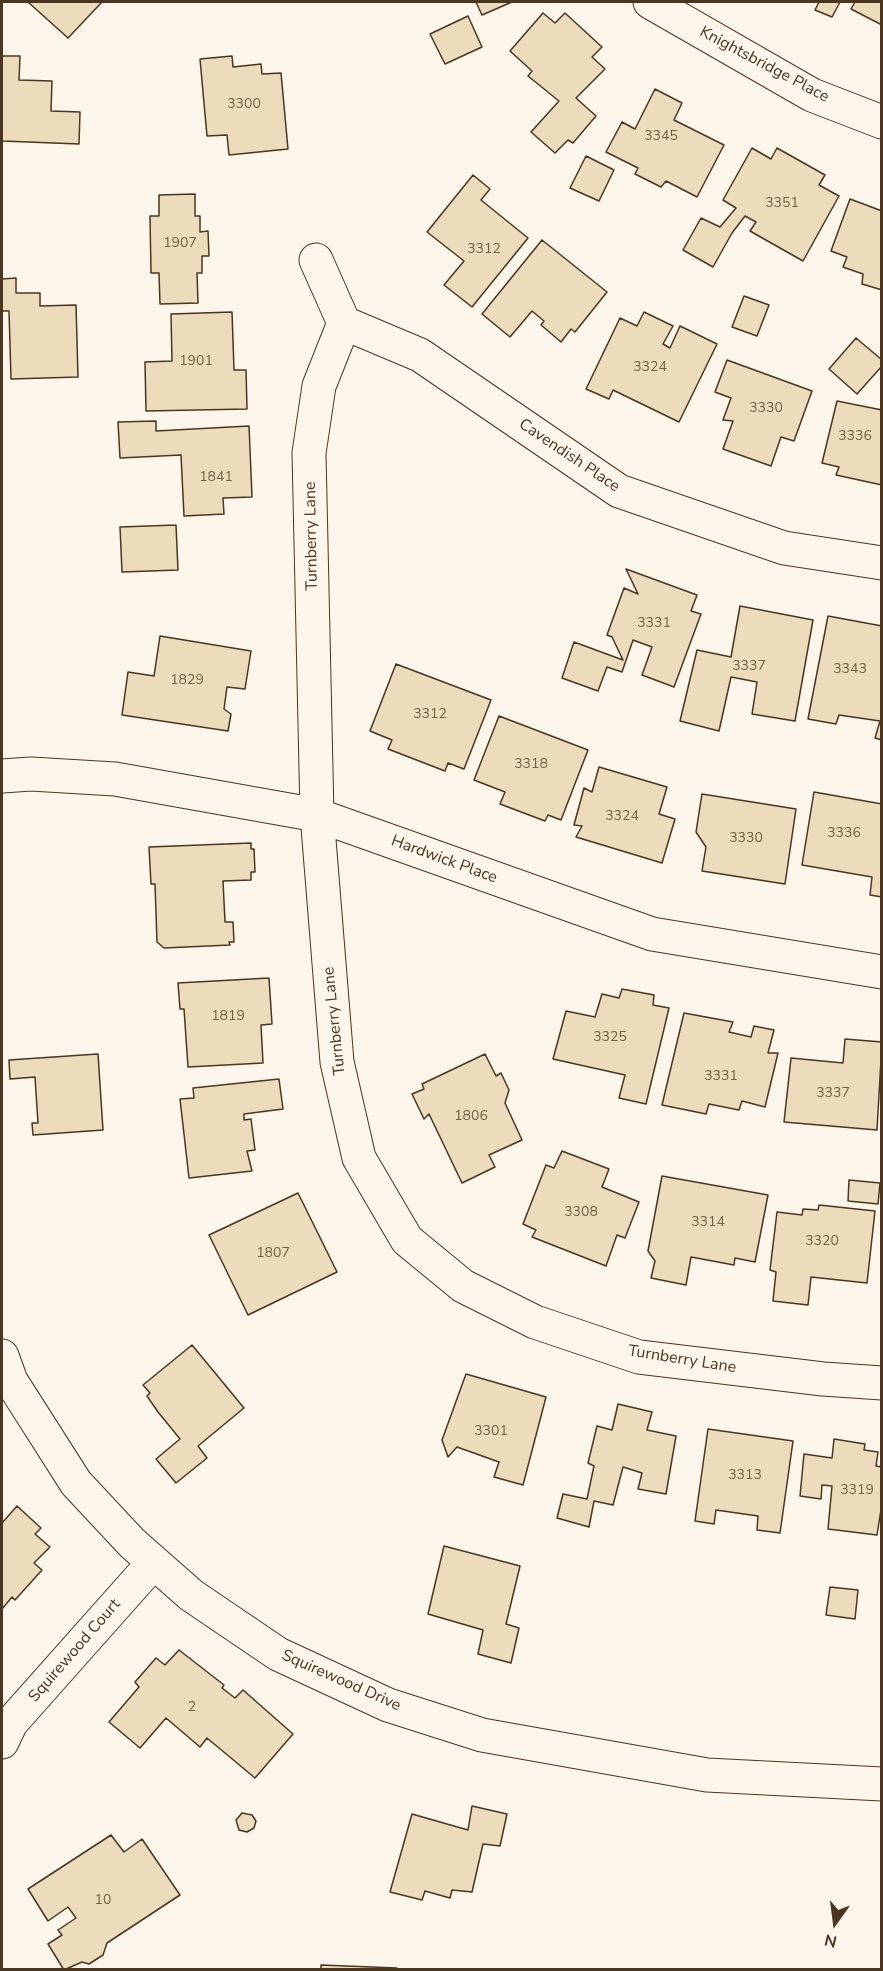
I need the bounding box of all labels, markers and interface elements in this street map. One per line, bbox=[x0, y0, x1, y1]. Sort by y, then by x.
street label: Knightsbridge Place bbox=[696, 23, 832, 107]
house number: 3300 bbox=[227, 97, 261, 113]
house number: 3345 bbox=[644, 129, 678, 145]
house number: 3351 bbox=[765, 196, 799, 212]
house number: 1907 bbox=[163, 236, 197, 252]
house number: 3312 bbox=[467, 242, 501, 258]
house number: 1901 bbox=[179, 354, 213, 370]
house number: 3324 bbox=[633, 360, 667, 376]
house number: 3330 bbox=[749, 401, 783, 417]
street label: Cavendish Place bbox=[515, 415, 623, 497]
house number: 3336 bbox=[838, 429, 872, 445]
house number: 1841 bbox=[199, 470, 233, 486]
street label: Turnberry Lane bbox=[301, 481, 323, 591]
house number: 3331 bbox=[637, 616, 671, 632]
house number: 3337 bbox=[732, 659, 766, 675]
house number: 3343 bbox=[833, 662, 867, 678]
house number: 1829 bbox=[170, 673, 204, 689]
house number: 3312 bbox=[413, 707, 447, 723]
house number: 3318 bbox=[514, 757, 548, 773]
house number: 3324 bbox=[605, 809, 639, 825]
house number: 3336 bbox=[827, 826, 861, 842]
house number: 3330 bbox=[729, 831, 763, 847]
street label: Hardwick Place bbox=[388, 832, 500, 888]
street label: Turnberry Lane bbox=[320, 966, 350, 1076]
house number: 1819 bbox=[211, 1009, 245, 1025]
house number: 3325 bbox=[593, 1030, 627, 1046]
house number: 3331 bbox=[704, 1069, 738, 1085]
house number: 3337 bbox=[816, 1086, 850, 1102]
house number: 1806 bbox=[454, 1109, 488, 1125]
house number: 3308 bbox=[564, 1205, 598, 1221]
house number: 3314 bbox=[691, 1215, 725, 1231]
house number: 3320 bbox=[805, 1234, 839, 1250]
house number: 1807 bbox=[256, 1246, 290, 1262]
street label: Turnberry Lane bbox=[627, 1342, 737, 1378]
house number: 3301 bbox=[474, 1424, 508, 1440]
house number: 3313 bbox=[728, 1468, 762, 1484]
house number: 3319 bbox=[840, 1483, 874, 1499]
street label: Squirewood Court bbox=[25, 1596, 125, 1706]
street label: Squirewood Drive bbox=[278, 1646, 404, 1716]
house number: 2 bbox=[188, 1700, 196, 1716]
house number: 10 bbox=[95, 1893, 111, 1909]
north arrow bbox=[805, 1893, 865, 1953]
text: N bbox=[822, 1928, 839, 1953]

